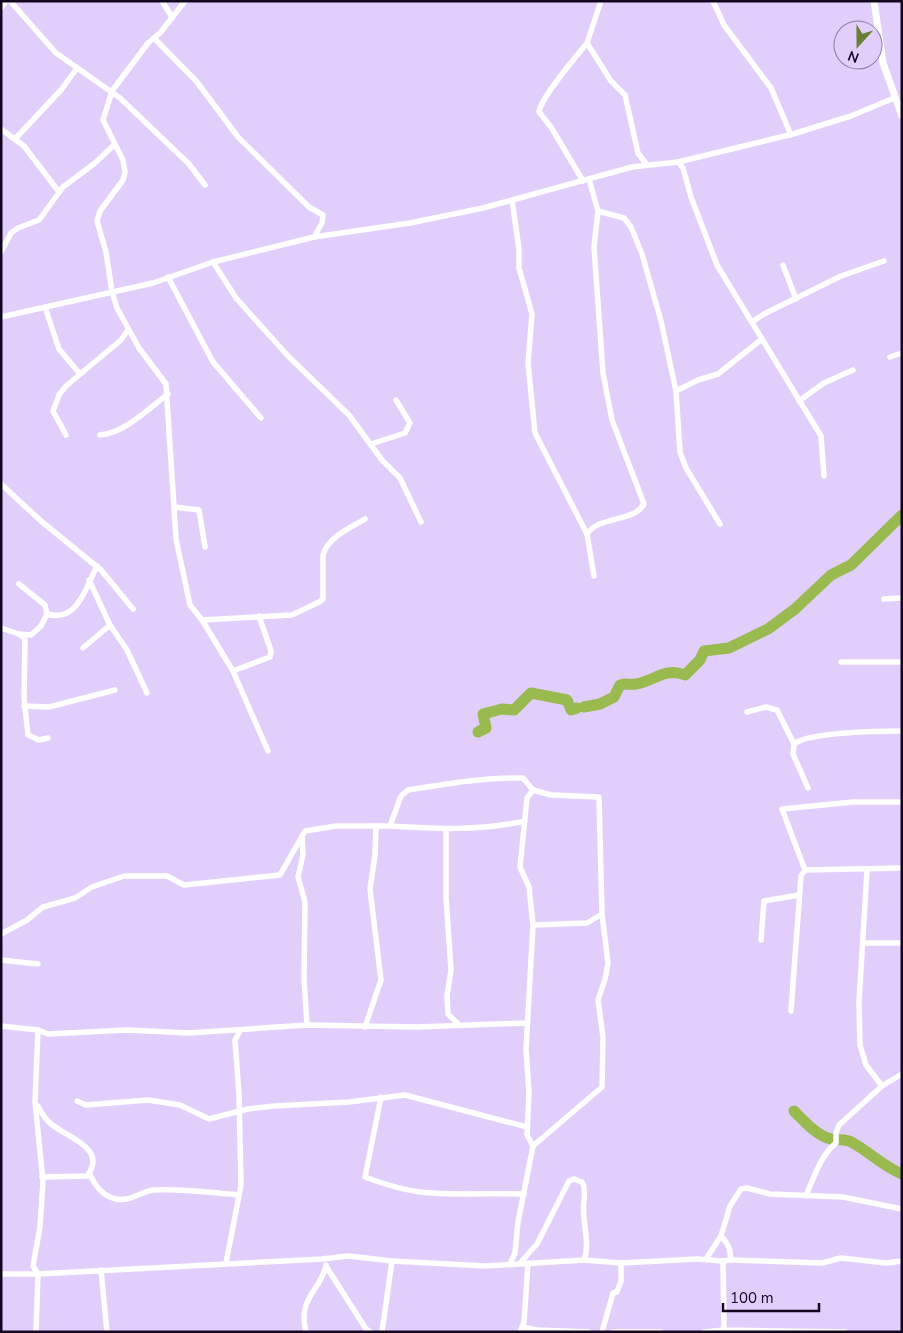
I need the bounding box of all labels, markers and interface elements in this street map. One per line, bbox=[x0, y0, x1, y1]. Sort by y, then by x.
north arrow bbox=[833, 20, 883, 70]
text: N bbox=[845, 46, 862, 67]
scale bar bbox=[723, 1280, 819, 1312]
text: 100 m bbox=[730, 1288, 774, 1308]

